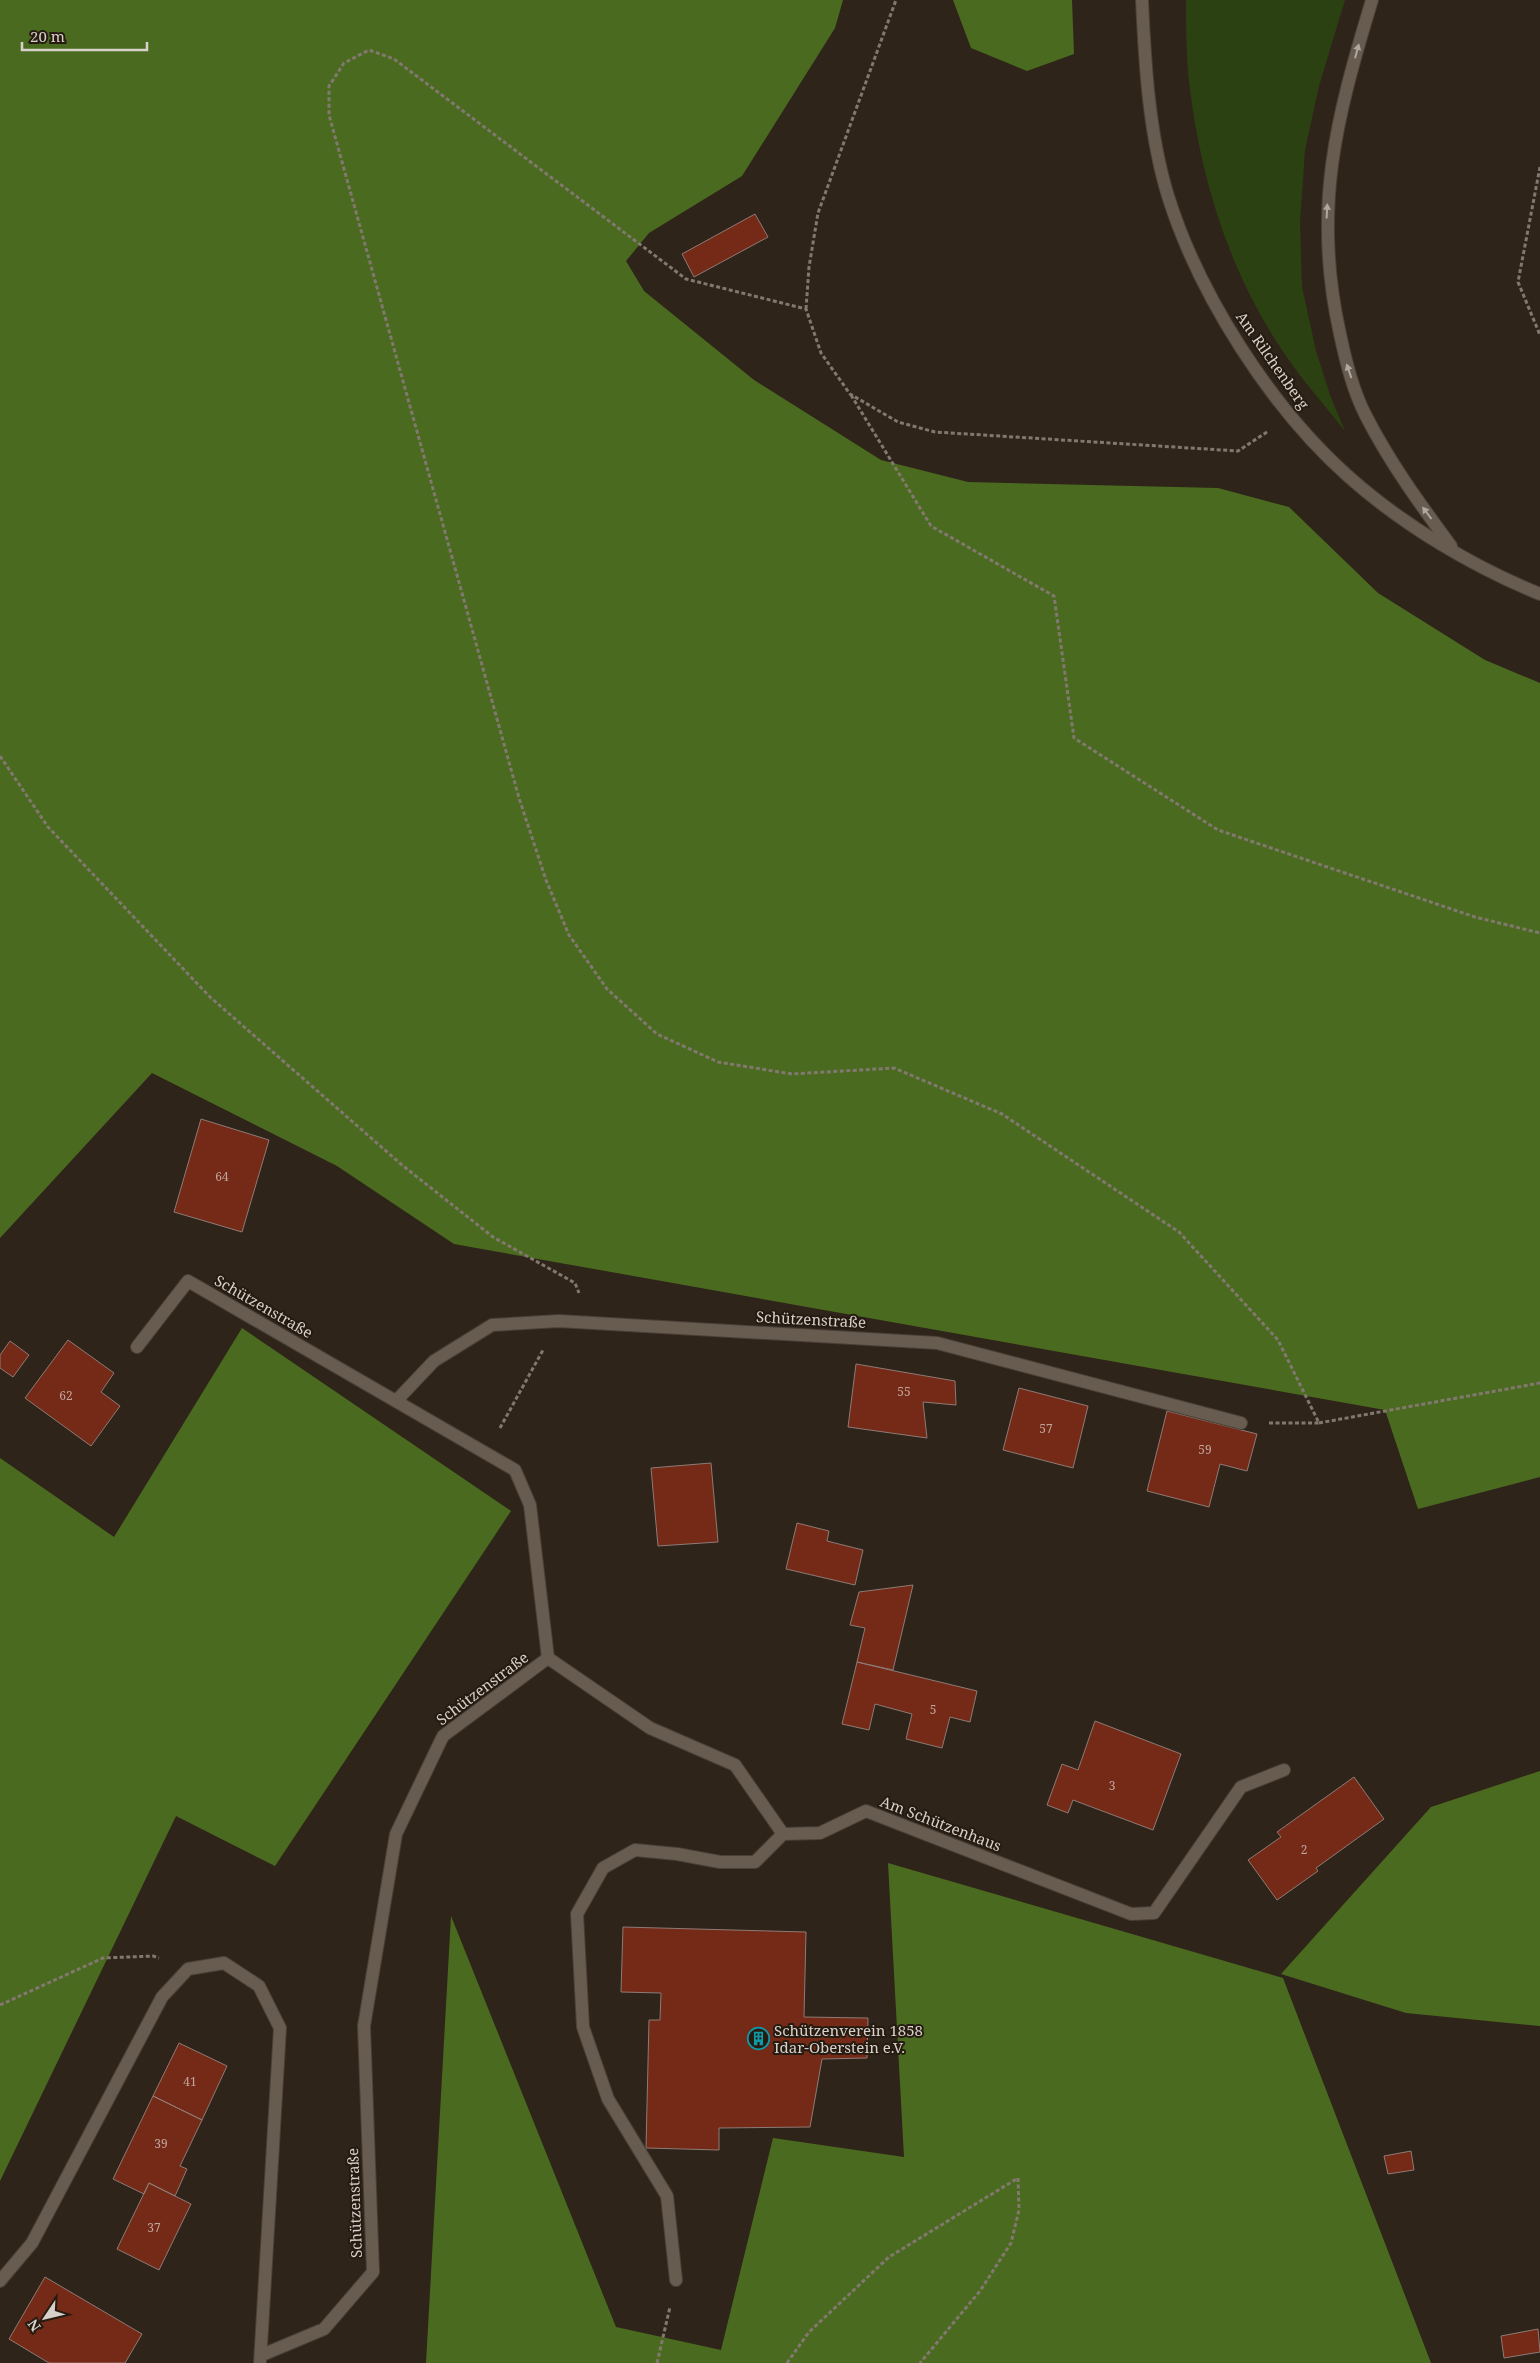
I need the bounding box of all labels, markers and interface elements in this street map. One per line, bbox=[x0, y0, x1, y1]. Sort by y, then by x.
scale bar bbox=[22, 20, 148, 52]
text: 20 m bbox=[30, 26, 65, 46]
one-way arrow bbox=[1353, 44, 1361, 59]
one-way arrow bbox=[1324, 202, 1332, 218]
street label: Am Rilchenberg bbox=[1232, 307, 1314, 413]
one-way arrow bbox=[1345, 363, 1353, 378]
one-way arrow bbox=[1421, 507, 1432, 520]
house number: 64 bbox=[215, 1168, 229, 1185]
street label: Schützenstraße bbox=[211, 1270, 317, 1342]
street label: Schützenstraße bbox=[755, 1306, 867, 1332]
house number: 55 bbox=[897, 1383, 911, 1400]
house number: 62 bbox=[59, 1387, 73, 1404]
house number: 57 bbox=[1039, 1420, 1053, 1437]
house number: 59 bbox=[1198, 1441, 1212, 1458]
street label: Schützenstraße bbox=[432, 1647, 532, 1729]
house number: 5 bbox=[930, 1701, 936, 1718]
house number: 3 bbox=[1109, 1777, 1116, 1794]
street label: Am Schützenhaus bbox=[878, 1791, 1005, 1855]
house number: 2 bbox=[1301, 1841, 1307, 1858]
place label: Schützenverein 1858 Idar-Oberstein e.V. bbox=[774, 2020, 923, 2057]
building icon: Schützenverein 1858 Idar-Oberstein e.V. bbox=[746, 2027, 770, 2051]
house number: 41 bbox=[183, 2073, 197, 2090]
house number: 39 bbox=[154, 2135, 168, 2152]
street label: Schützenstraße bbox=[342, 2148, 366, 2258]
house number: 37 bbox=[147, 2219, 161, 2236]
north arrow bbox=[20, 2293, 70, 2343]
text: N bbox=[23, 2316, 45, 2336]

